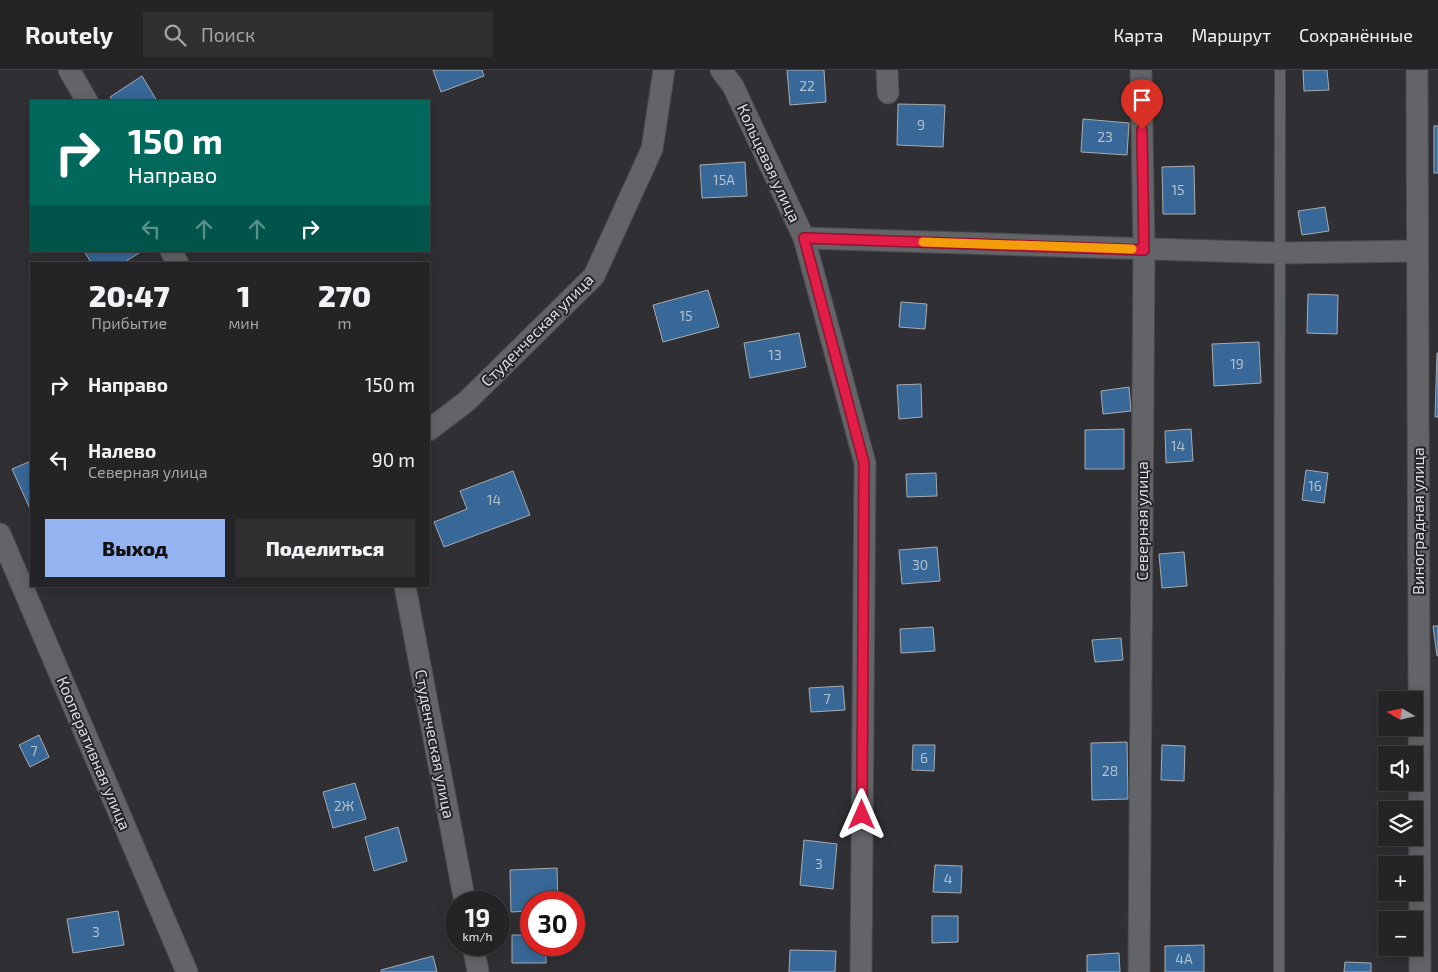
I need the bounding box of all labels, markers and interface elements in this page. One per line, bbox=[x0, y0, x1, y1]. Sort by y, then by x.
search box bbox=[143, 12, 493, 57]
text: Routely bbox=[25, 20, 113, 49]
icon: search bbox=[161, 21, 189, 49]
text: Поиск bbox=[201, 23, 255, 46]
text: Карта bbox=[1113, 24, 1163, 46]
text: Маршрут bbox=[1191, 24, 1271, 46]
text: Сохранённые bbox=[1299, 24, 1413, 46]
house number: 22 bbox=[799, 77, 815, 94]
pin bbox=[1121, 79, 1163, 130]
icon: arrive bbox=[1128, 86, 1156, 114]
street label: Кольцевая улица bbox=[733, 101, 805, 225]
house number: 9 bbox=[917, 116, 925, 133]
text: 150 m bbox=[128, 119, 223, 161]
icon: right bbox=[45, 120, 110, 185]
house number: 23 bbox=[1097, 128, 1113, 145]
text: Направо bbox=[128, 161, 217, 187]
house number: 15А bbox=[713, 171, 735, 188]
house number: 15 bbox=[1171, 181, 1185, 198]
icon: left bbox=[137, 215, 165, 243]
icon: ahead bbox=[190, 215, 218, 243]
icon: ahead bbox=[243, 215, 271, 243]
icon: right bbox=[296, 215, 324, 243]
street label: Студенческая улица bbox=[476, 269, 598, 391]
text: 20:47 bbox=[89, 277, 170, 313]
text: 1 bbox=[237, 277, 251, 313]
text: 270 bbox=[318, 277, 371, 313]
house number: 15 bbox=[679, 307, 693, 324]
text: Прибытие bbox=[91, 313, 167, 332]
text: мин bbox=[228, 313, 259, 332]
text: m bbox=[338, 313, 352, 332]
house number: 13 bbox=[768, 346, 782, 363]
house number: 19 bbox=[1230, 355, 1244, 372]
icon: right bbox=[45, 371, 73, 399]
text: Направо bbox=[88, 373, 168, 396]
text: 150 m bbox=[365, 373, 415, 396]
house number: 14 bbox=[1171, 437, 1185, 454]
text: Налево bbox=[88, 439, 156, 462]
icon: left bbox=[45, 446, 73, 474]
street label: Виноградная улица bbox=[1408, 447, 1428, 595]
text: 90 m bbox=[372, 448, 415, 471]
street label: Северная улица bbox=[1132, 461, 1152, 581]
text: Северная улица bbox=[88, 462, 208, 481]
house number: 16 bbox=[1308, 477, 1322, 494]
house number: 14 bbox=[487, 491, 501, 508]
button: Выход bbox=[45, 519, 225, 577]
button: Поделиться bbox=[235, 519, 415, 577]
house number: 30 bbox=[912, 556, 928, 573]
street label: Студенческая улица bbox=[411, 668, 459, 820]
street label: Кооперативная улица bbox=[53, 673, 135, 833]
house number: 7 bbox=[823, 690, 831, 707]
north arrow bbox=[1378, 691, 1422, 736]
map controls bbox=[1378, 691, 1423, 956]
house number: 7 bbox=[30, 742, 38, 759]
button: sound bbox=[1378, 746, 1423, 791]
house number: 6 bbox=[920, 749, 928, 766]
house number: 28 bbox=[1102, 762, 1118, 779]
position arrow bbox=[835, 788, 887, 840]
house number: 2Ж bbox=[334, 797, 355, 814]
button: layers bbox=[1378, 801, 1423, 846]
house number: 3 bbox=[815, 855, 823, 872]
button: + bbox=[1378, 856, 1423, 901]
house number: 4 bbox=[944, 870, 952, 887]
speed limit sign: 30 bbox=[520, 891, 585, 956]
text: 19 bbox=[465, 902, 490, 932]
button: − bbox=[1378, 911, 1423, 956]
house number: 3 bbox=[92, 923, 100, 940]
text: km/h bbox=[463, 929, 492, 943]
house number: 4А bbox=[1175, 950, 1193, 967]

